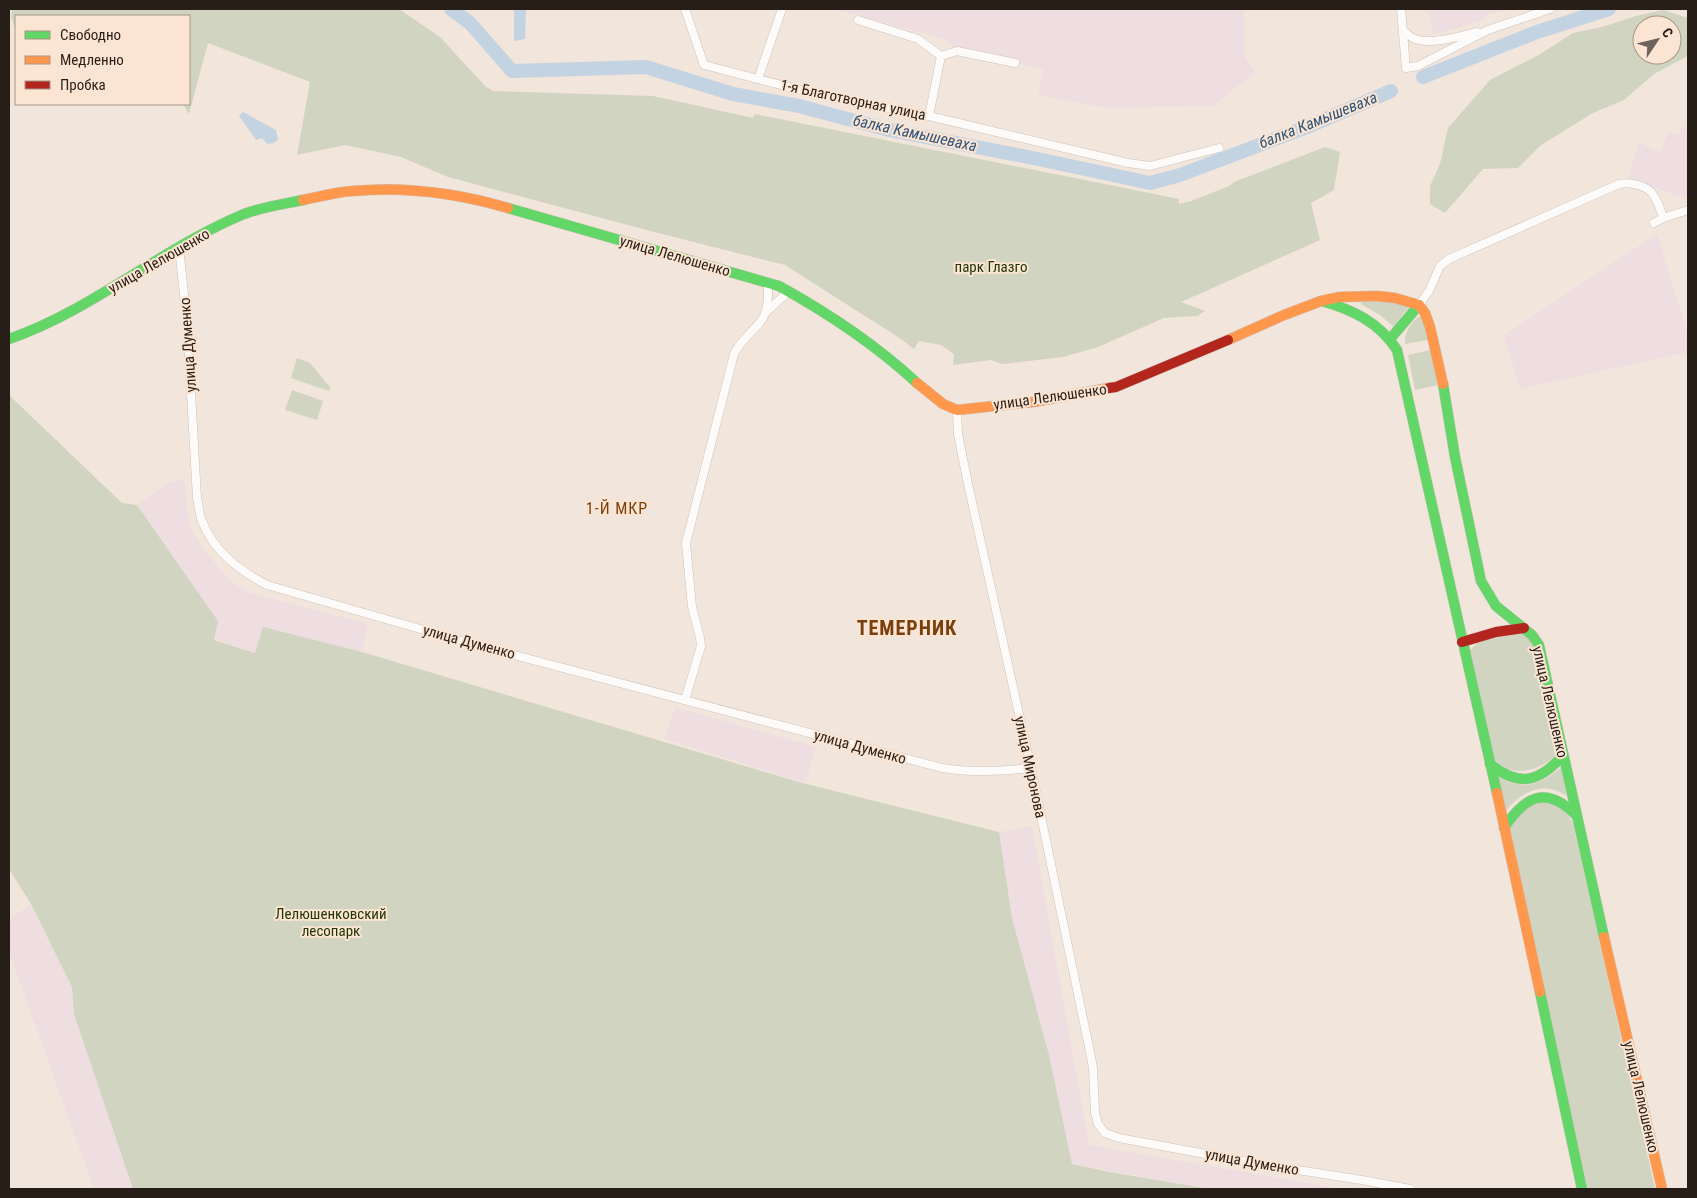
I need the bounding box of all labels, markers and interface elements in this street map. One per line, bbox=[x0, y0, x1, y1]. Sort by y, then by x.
legend bbox=[15, 15, 190, 105]
north arrow bbox=[1632, 15, 1682, 65]
text: С bbox=[1659, 25, 1677, 40]
text: Свободно bbox=[60, 26, 121, 44]
text: Медленно bbox=[60, 51, 124, 69]
text: Пробка bbox=[60, 76, 106, 94]
street label: 1-я Благотворная улица bbox=[779, 76, 927, 124]
water label: балка Камышеваха bbox=[1256, 88, 1380, 152]
water label: балка Камышеваха bbox=[851, 111, 979, 155]
street label: улица Лелюшенко bbox=[105, 225, 213, 297]
street label: улица Лелюшенко bbox=[618, 232, 732, 280]
park label: парк Глазго bbox=[955, 258, 1027, 276]
street label: улица Думенко bbox=[176, 297, 200, 393]
street label: улица Лелюшенко bbox=[992, 380, 1108, 414]
district label: 1-Й МКР bbox=[586, 499, 648, 518]
district label: ТЕМЕРНИК bbox=[857, 616, 957, 640]
street label: улица Думенко bbox=[421, 621, 517, 663]
street label: улица Лелюшенко bbox=[1528, 644, 1572, 760]
street label: улица Миронова bbox=[1010, 714, 1050, 820]
street label: улица Думенко bbox=[812, 726, 908, 768]
park label: Лелюшенковский лесопарк bbox=[275, 905, 387, 940]
street label: улица Лелюшенко bbox=[1619, 1039, 1663, 1155]
street label: улица Думенко bbox=[1204, 1145, 1300, 1179]

